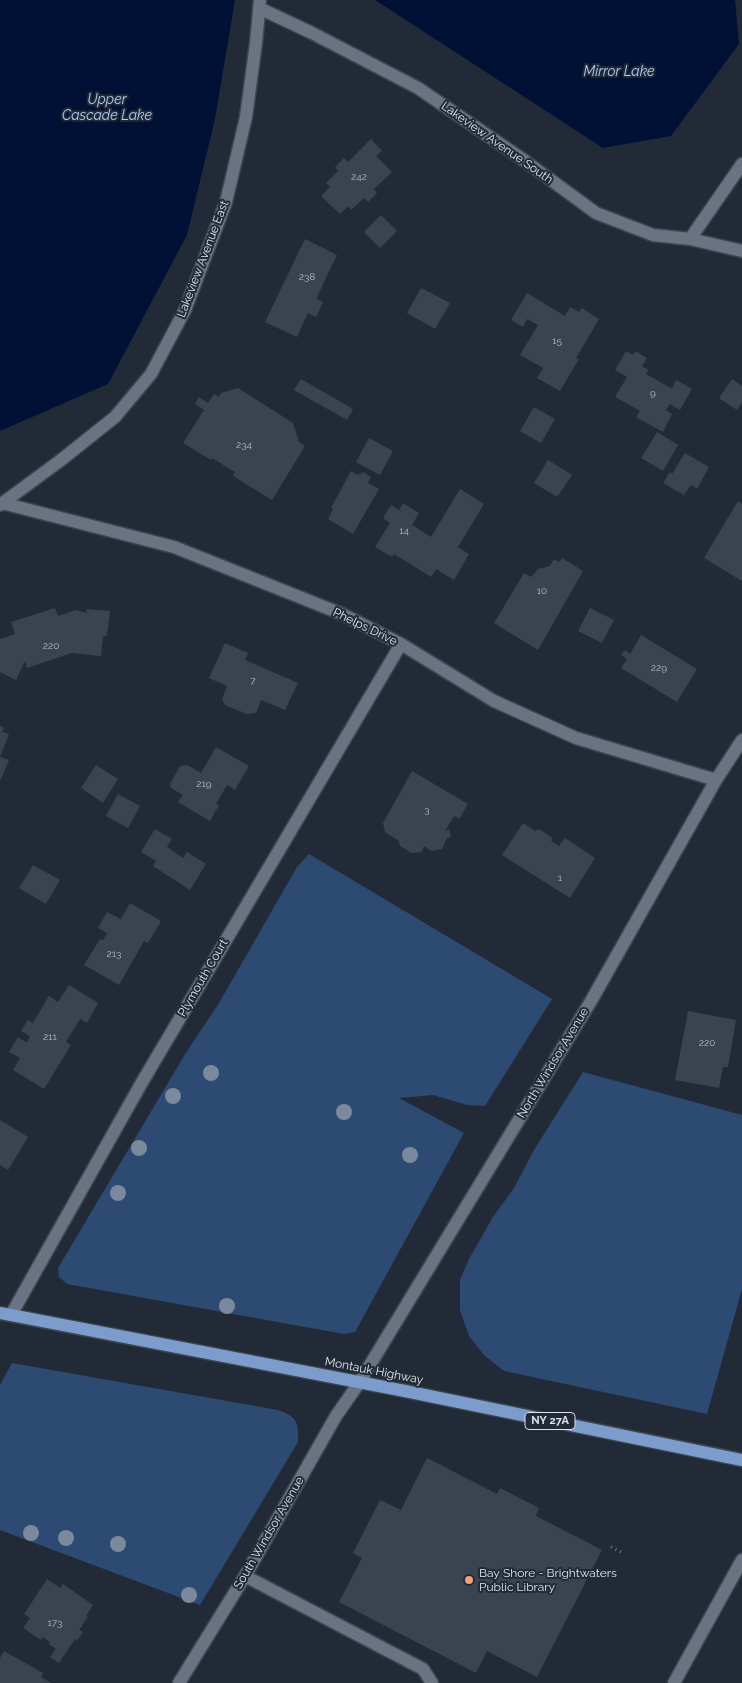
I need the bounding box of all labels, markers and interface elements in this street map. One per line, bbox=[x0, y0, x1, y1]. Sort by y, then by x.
water label: Mirror Lake bbox=[583, 64, 655, 80]
water label: Upper Cascade Lake bbox=[62, 92, 152, 124]
street label: Lakeview Avenue South bbox=[438, 99, 556, 187]
house number: 242 bbox=[351, 171, 367, 183]
street label: Lakeview Avenue East bbox=[174, 199, 232, 319]
house number: 238 bbox=[299, 271, 315, 283]
house number: 15 bbox=[552, 335, 562, 347]
house number: 9 bbox=[650, 387, 656, 399]
house number: 234 bbox=[236, 439, 252, 451]
house number: 14 bbox=[399, 525, 409, 537]
house number: 10 bbox=[537, 585, 547, 597]
street label: Phelps Drive bbox=[331, 605, 399, 649]
house number: 220 bbox=[43, 640, 59, 652]
house number: 229 bbox=[651, 662, 667, 674]
house number: 7 bbox=[250, 675, 256, 687]
house number: 219 bbox=[196, 778, 212, 790]
house number: 3 bbox=[424, 804, 430, 816]
house number: 1 bbox=[558, 872, 562, 884]
street label: Plymouth Court bbox=[175, 937, 231, 1019]
house number: 213 bbox=[107, 948, 121, 960]
street label: North Windsor Avenue bbox=[514, 1005, 592, 1121]
house number: 211 bbox=[43, 1031, 57, 1043]
house number: 220 bbox=[699, 1037, 715, 1049]
street label: Montauk Highway bbox=[324, 1354, 424, 1388]
road number: NY 27A bbox=[525, 1412, 575, 1430]
street label: South Windsor Avenue bbox=[231, 1474, 307, 1592]
place label: Bay Shore - Brightwaters Public Library bbox=[479, 1566, 617, 1594]
marker: Bay Shore - Brightwaters Public Library bbox=[463, 1574, 475, 1586]
house number: 173 bbox=[48, 1617, 62, 1629]

